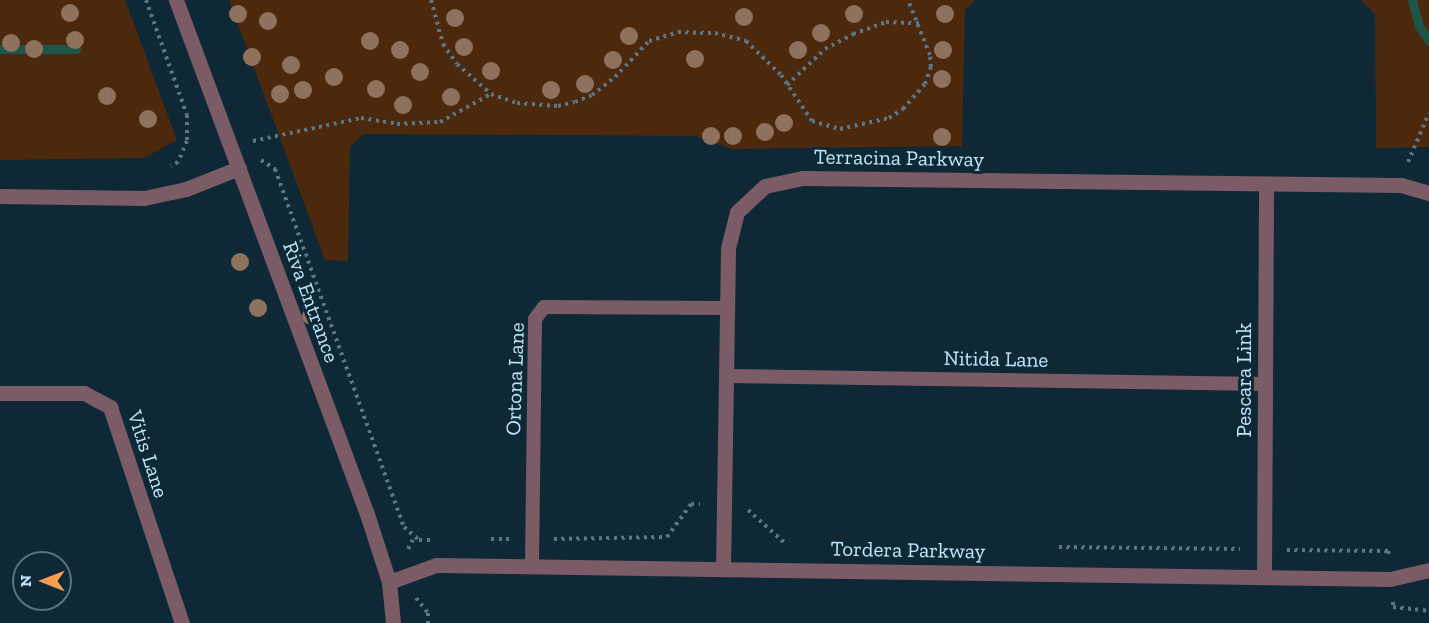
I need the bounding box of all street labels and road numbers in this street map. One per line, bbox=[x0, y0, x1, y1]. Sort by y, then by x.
street label: Terracina Parkway bbox=[814, 144, 984, 172]
street label: Riva Entrance bbox=[277, 238, 345, 366]
street label: Ortona Lane bbox=[500, 322, 530, 436]
street label: Pescara Link bbox=[1231, 323, 1257, 437]
street label: Nitida Lane bbox=[943, 345, 1049, 373]
street label: Vitis Lane bbox=[122, 407, 174, 501]
street label: Tordera Parkway bbox=[830, 536, 986, 564]

